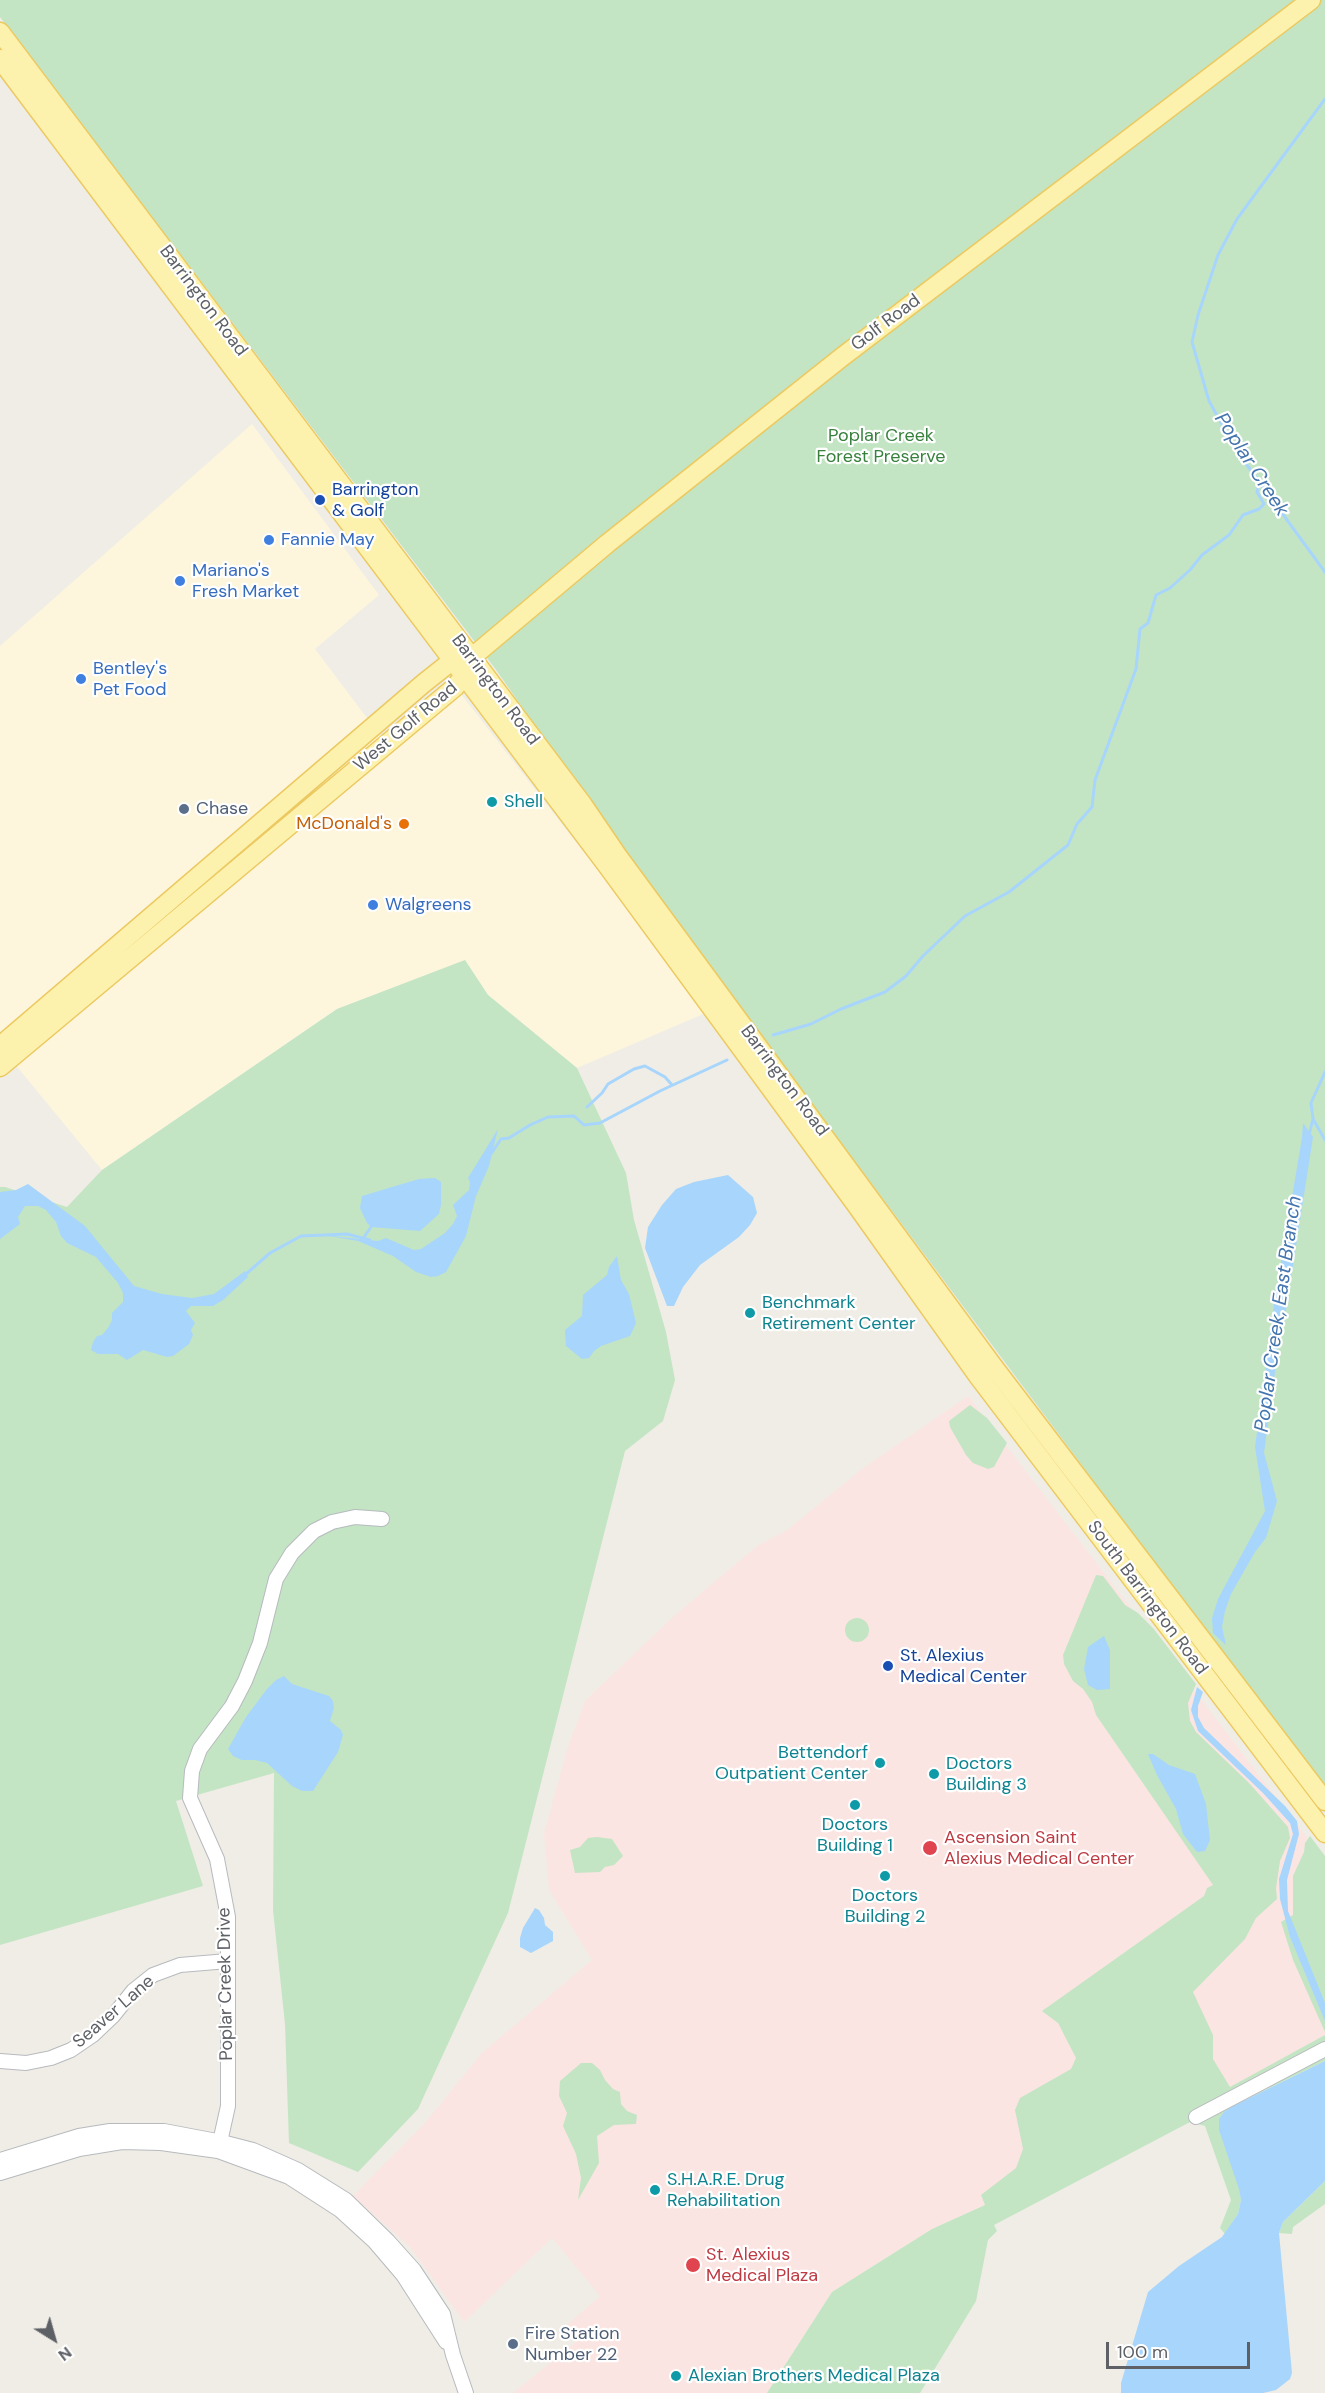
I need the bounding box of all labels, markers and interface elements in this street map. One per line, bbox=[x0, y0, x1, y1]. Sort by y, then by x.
street label: Barrington Road bbox=[154, 241, 252, 361]
street label: Golf Road bbox=[847, 290, 925, 356]
water label: Poplar Creek bbox=[1209, 409, 1293, 521]
park label: Poplar Creek Forest Preserve bbox=[816, 425, 946, 468]
place label: Barrington & Golf bbox=[332, 479, 418, 522]
marker: Barrington & Golf bbox=[313, 493, 327, 507]
place label: Fannie May bbox=[281, 529, 374, 551]
marker: Fannie May bbox=[262, 533, 276, 547]
place label: Mariano's Fresh Market bbox=[192, 560, 299, 602]
marker: Mariano's Fresh Market bbox=[173, 574, 187, 588]
street label: Barrington Road bbox=[446, 630, 544, 750]
place label: Bentley's Pet Food bbox=[93, 658, 167, 700]
marker: Bentley's Pet Food bbox=[74, 672, 88, 686]
street label: West Golf Road bbox=[350, 677, 462, 777]
place label: Shell bbox=[504, 791, 543, 813]
marker: Shell bbox=[485, 795, 499, 809]
place label: Chase bbox=[196, 798, 248, 820]
marker: Chase bbox=[177, 802, 191, 816]
place label: McDonald's bbox=[296, 813, 392, 835]
marker: McDonald's bbox=[397, 817, 411, 831]
place label: Walgreens bbox=[385, 894, 472, 916]
marker: Walgreens bbox=[366, 898, 380, 912]
street label: Barrington Road bbox=[735, 1021, 833, 1141]
water label: Poplar Creek, East Branch bbox=[1251, 1194, 1307, 1434]
place label: Benchmark Retirement Center bbox=[762, 1292, 916, 1334]
marker: Benchmark Retirement Center bbox=[743, 1306, 757, 1320]
street label: South Barrington Road bbox=[1082, 1517, 1212, 1679]
place label: St. Alexius Medical Center bbox=[900, 1645, 1027, 1688]
marker: St. Alexius Medical Center bbox=[881, 1659, 895, 1673]
place label: Bettendorf Outpatient Center bbox=[715, 1742, 868, 1784]
place label: Doctors Building 3 bbox=[946, 1753, 1027, 1796]
marker: Bettendorf Outpatient Center bbox=[873, 1756, 887, 1770]
marker: Doctors Building 3 bbox=[927, 1767, 941, 1781]
marker: Doctors Building 1 bbox=[848, 1798, 862, 1812]
place label: Doctors Building 1 bbox=[817, 1814, 893, 1856]
place label: Ascension Saint Alexius Medical Center bbox=[944, 1827, 1134, 1870]
marker: Ascension Saint Alexius Medical Center bbox=[921, 1839, 939, 1857]
marker: Doctors Building 2 bbox=[878, 1869, 892, 1883]
place label: Doctors Building 2 bbox=[845, 1885, 925, 1928]
street label: Poplar Creek Drive bbox=[214, 1907, 238, 2061]
street label: Seaver Lane bbox=[69, 1971, 159, 2053]
place label: S.H.A.R.E. Drug Rehabilitation bbox=[667, 2169, 785, 2212]
marker: S.H.A.R.E. Drug Rehabilitation bbox=[648, 2183, 662, 2197]
place label: St. Alexius Medical Plaza bbox=[706, 2244, 818, 2286]
marker: St. Alexius Medical Plaza bbox=[684, 2256, 702, 2274]
north arrow bbox=[24, 2309, 84, 2369]
place label: Fire Station Number 22 bbox=[525, 2323, 620, 2366]
scale bar bbox=[1109, 2330, 1253, 2368]
marker: Fire Station Number 22 bbox=[506, 2337, 520, 2351]
text: 100 m bbox=[1117, 2340, 1168, 2364]
text: N bbox=[54, 2342, 76, 2366]
place label: Alexian Brothers Medical Plaza bbox=[688, 2365, 940, 2387]
marker: Alexian Brothers Medical Plaza bbox=[669, 2369, 683, 2383]

